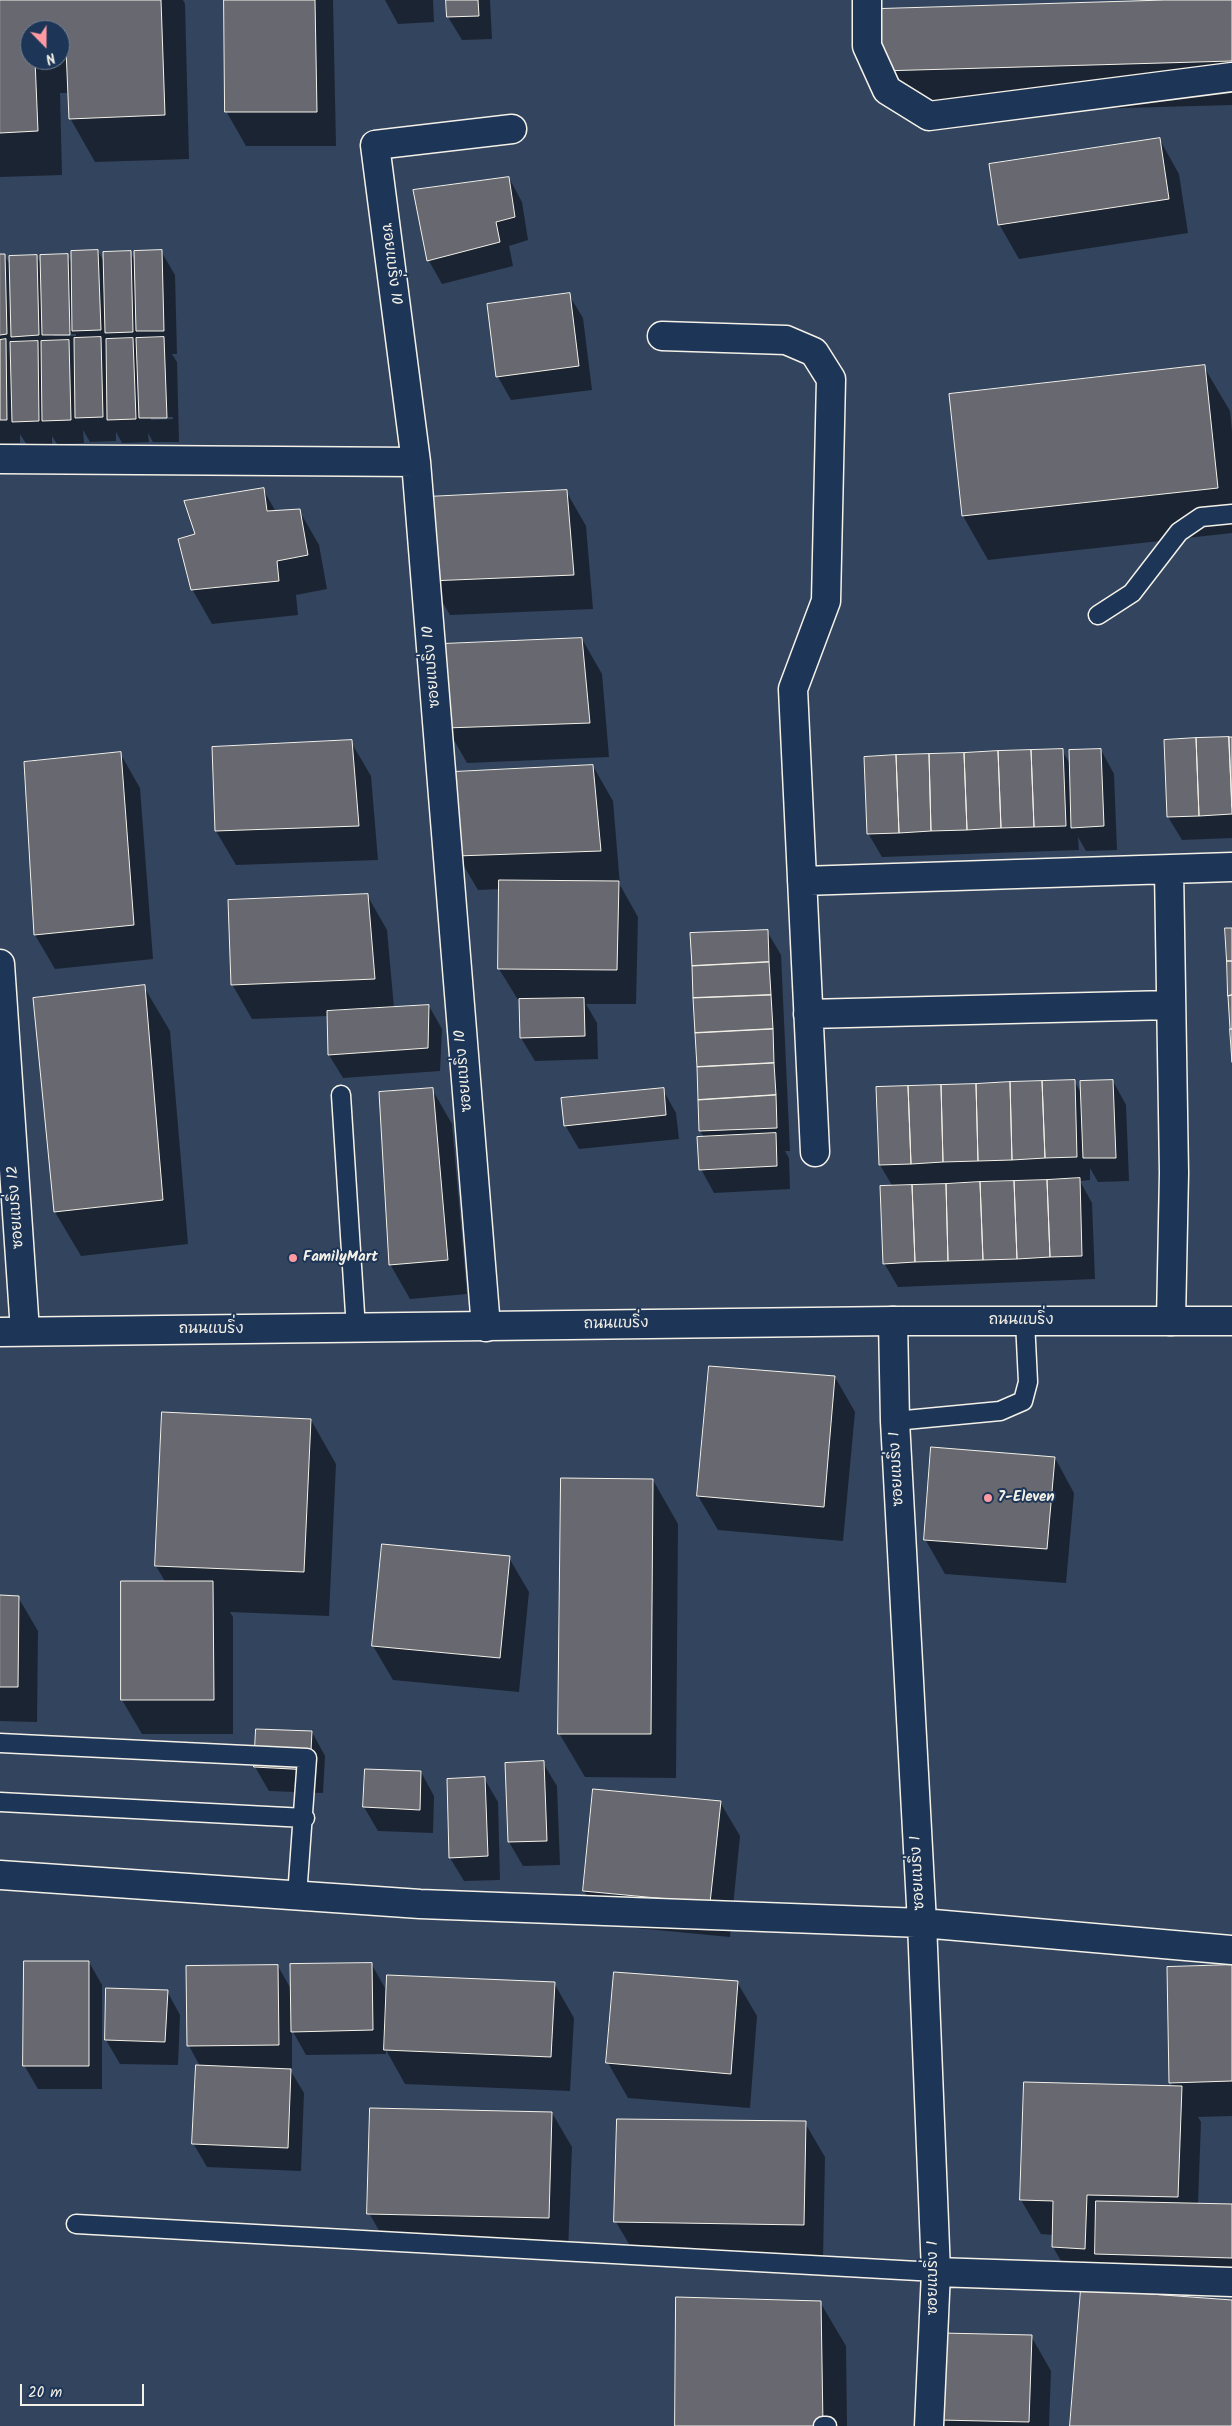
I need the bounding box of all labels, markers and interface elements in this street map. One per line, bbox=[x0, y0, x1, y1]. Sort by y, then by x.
north arrow bbox=[20, 20, 70, 70]
text: N bbox=[42, 46, 58, 70]
street label: ซอยแบริ่ง 10 bbox=[376, 222, 404, 306]
street label: ซอยแบริ่ง 10 bbox=[420, 625, 446, 709]
street label: ซอยแบริ่ง 10 bbox=[452, 1029, 478, 1113]
street label: ซอยแบริ่ง 12 bbox=[5, 1165, 29, 1249]
place label: FamilyMart bbox=[303, 1249, 378, 1267]
marker: FamilyMart bbox=[287, 1252, 299, 1264]
street label: ถนนแบริ่ง bbox=[989, 1312, 1053, 1330]
street label: ถนนแบริ่ง bbox=[584, 1315, 648, 1335]
street label: ถนนแบริ่ง bbox=[179, 1321, 243, 1339]
street label: ซอยแบริ่ง 1 bbox=[887, 1431, 909, 1507]
place label: 7-Eleven bbox=[998, 1489, 1055, 1507]
marker: 7-Eleven bbox=[982, 1492, 994, 1504]
street label: ซอยแบริ่ง 1 bbox=[908, 1835, 930, 1911]
street label: ซอยแบริ่ง 1 bbox=[925, 2241, 943, 2315]
scale bar bbox=[22, 2374, 146, 2406]
text: 20 m bbox=[28, 2381, 62, 2405]

